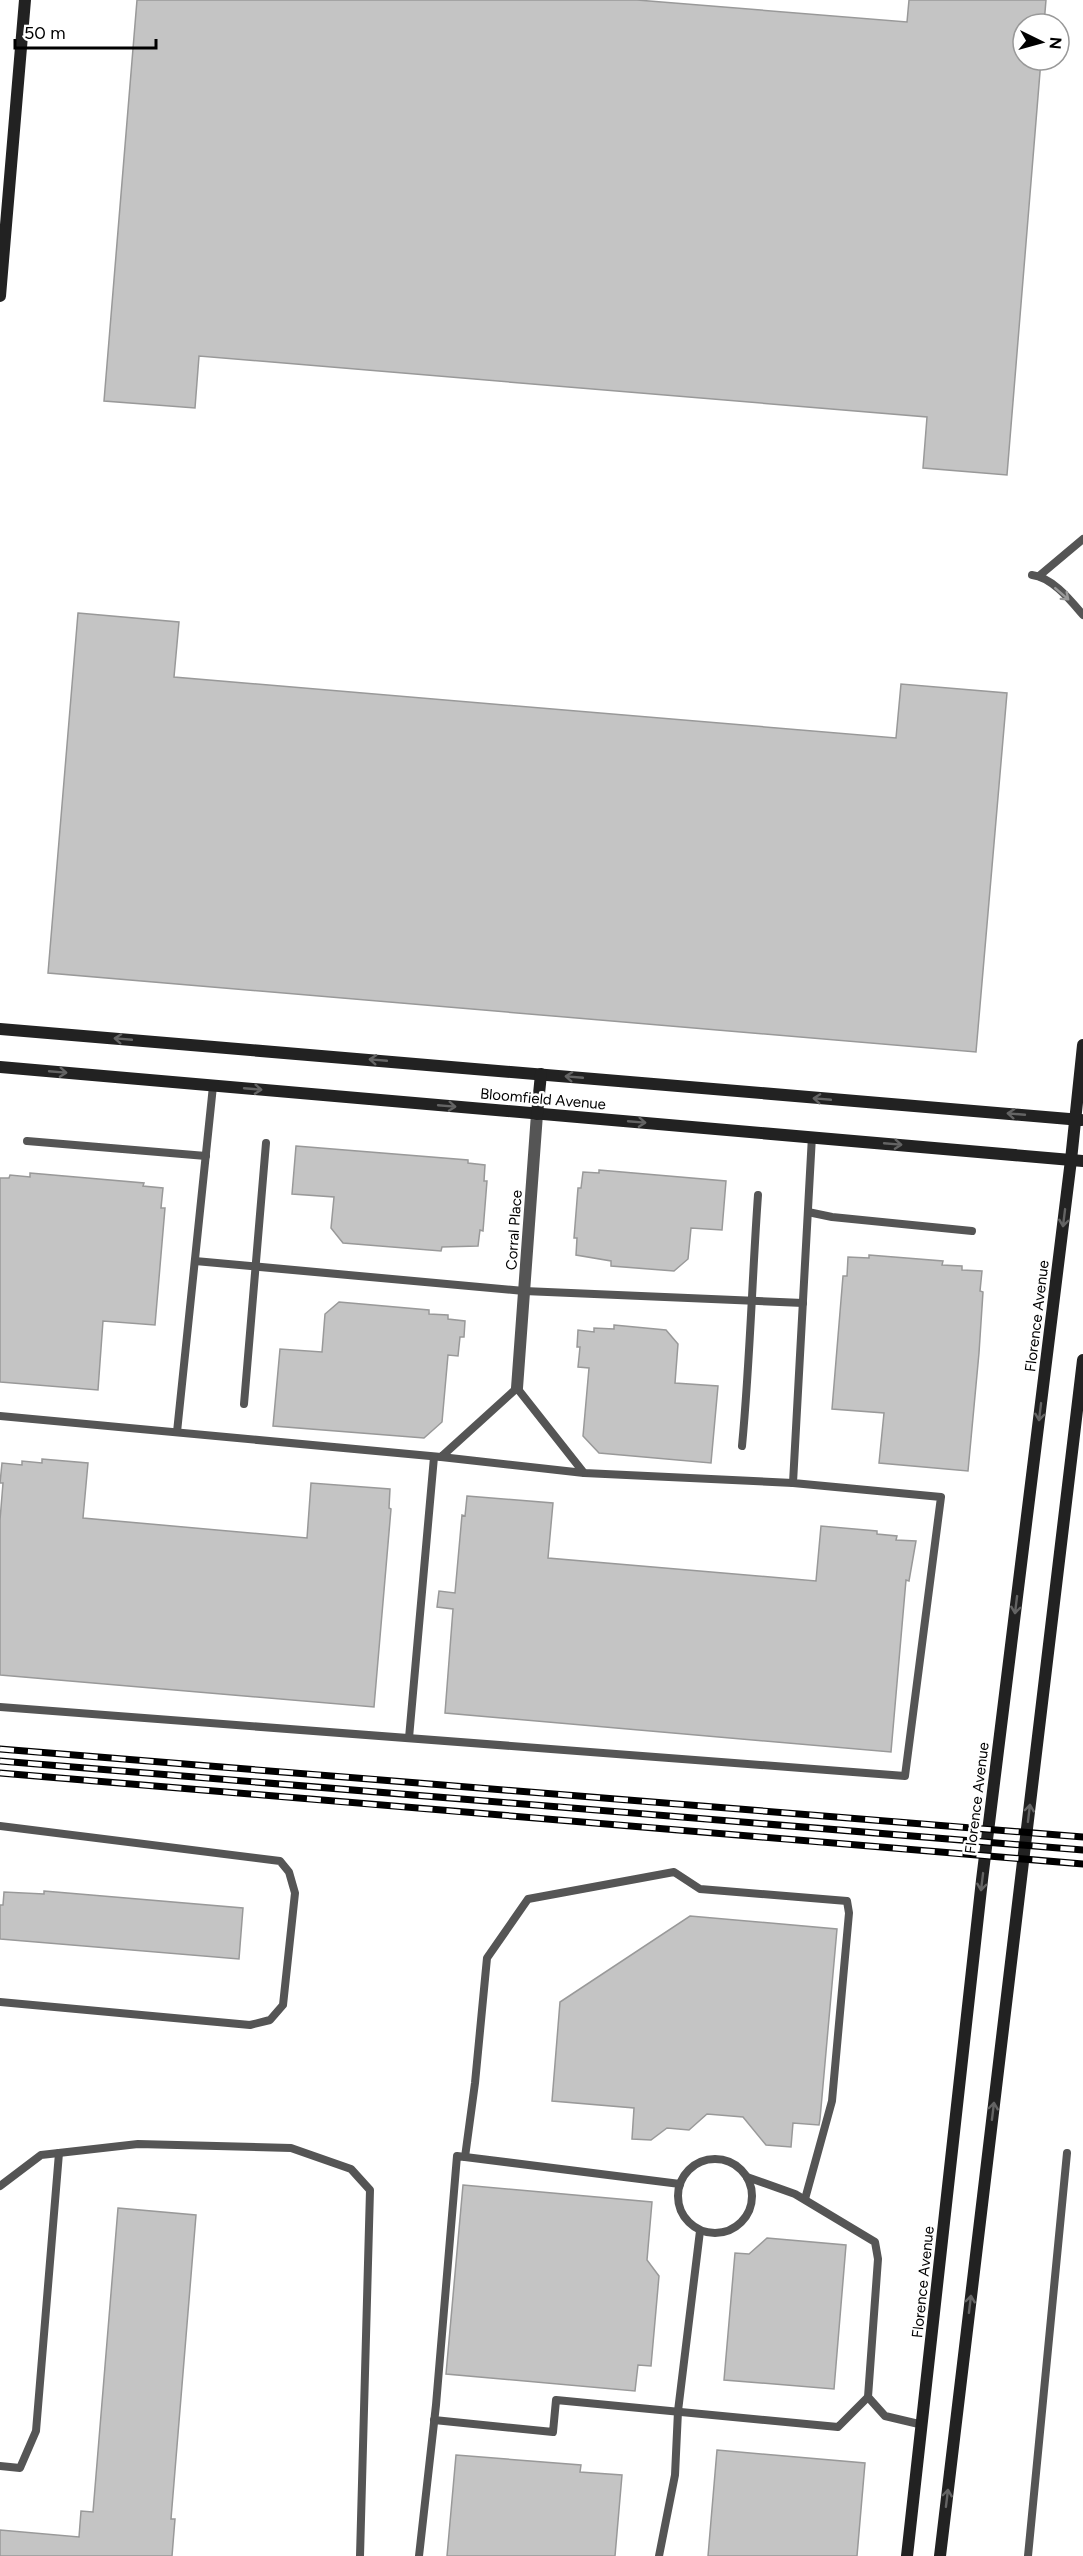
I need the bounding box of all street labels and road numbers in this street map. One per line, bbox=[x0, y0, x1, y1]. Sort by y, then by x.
street label: Bloomfield Avenue bbox=[479, 1085, 607, 1113]
street label: Corral Place bbox=[502, 1189, 526, 1271]
street label: Florence Avenue bbox=[1021, 1259, 1053, 1373]
street label: Florence Avenue bbox=[961, 1741, 993, 1855]
street label: Florence Avenue bbox=[908, 2225, 938, 2339]

